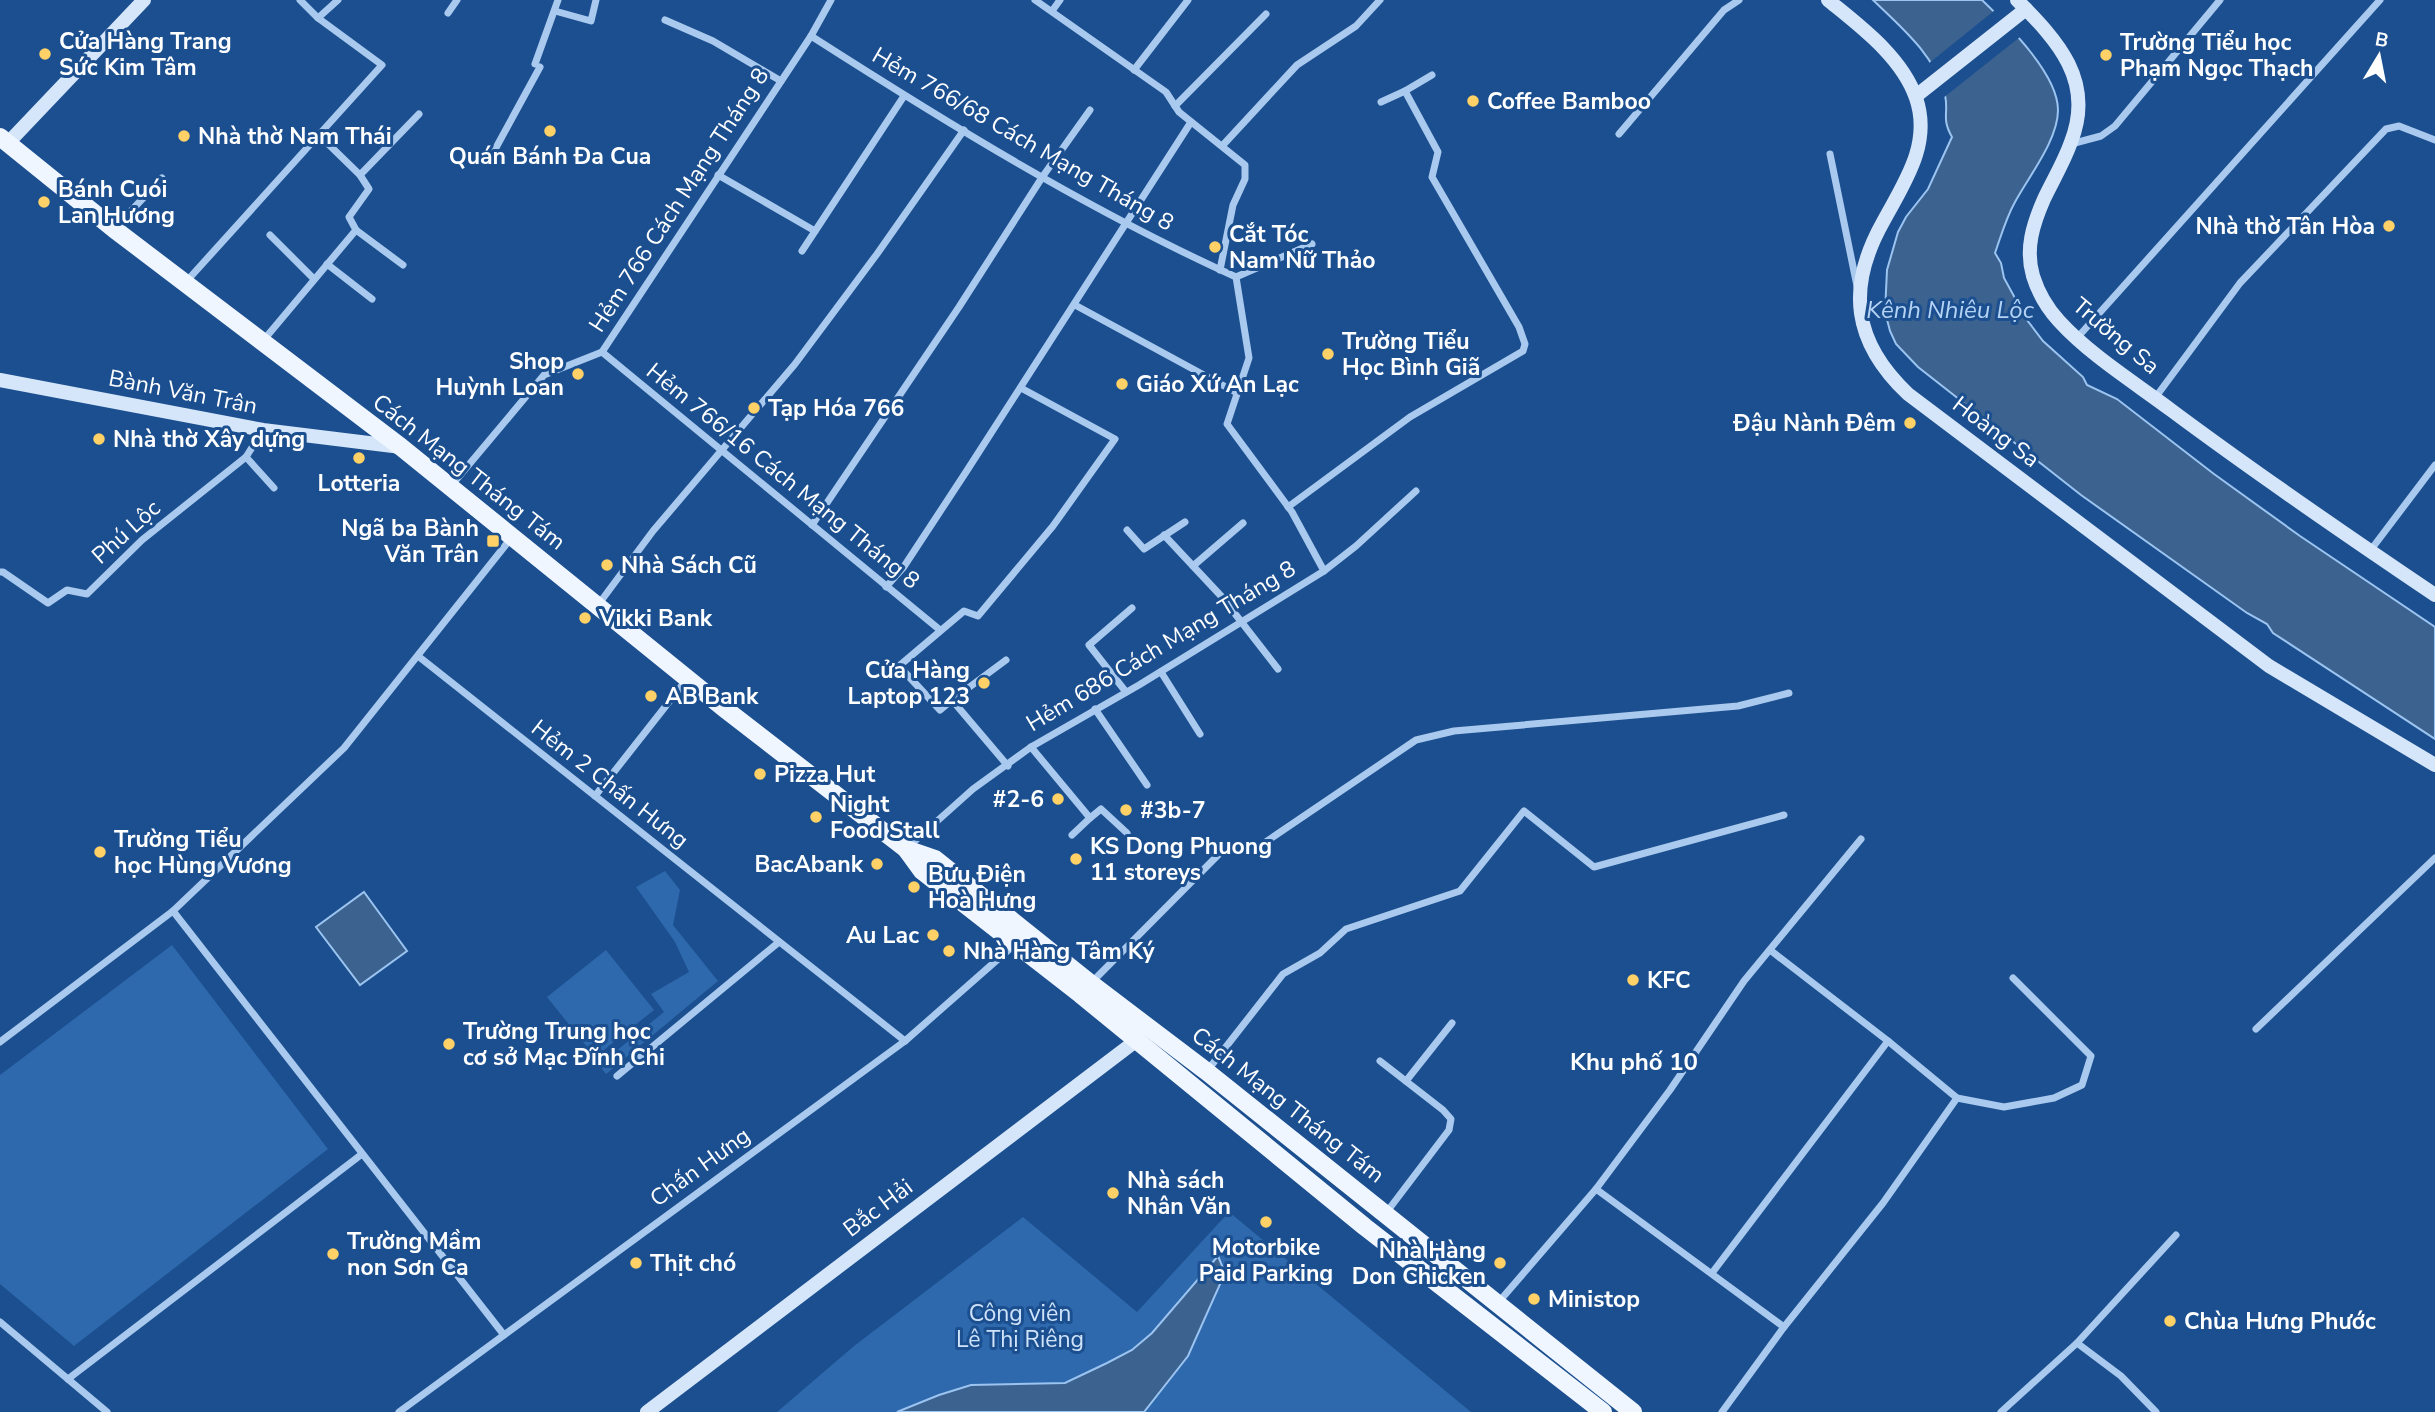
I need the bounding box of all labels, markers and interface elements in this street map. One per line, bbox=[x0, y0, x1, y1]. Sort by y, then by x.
north arrow bbox=[2344, 21, 2414, 91]
place label: Cửa Hàng Trang Sức Kim Tâm bbox=[59, 26, 232, 83]
text: B bbox=[2373, 26, 2390, 54]
place label: Trường Tiểu học Phạm Ngọc Thạch bbox=[2120, 27, 2313, 84]
street label: Hẻm 766/68 Cách Mạng Tháng 8 bbox=[867, 40, 1179, 238]
marker: Cửa Hàng Trang Sức Kim Tâm bbox=[37, 46, 53, 62]
marker: Trường Tiểu học Phạm Ngọc Thạch bbox=[2098, 47, 2114, 63]
street label: Hẻm 766 Cách Mạng Tháng 8 bbox=[582, 62, 776, 338]
place label: Coffee Bamboo bbox=[1487, 86, 1651, 117]
marker: Coffee Bamboo bbox=[1465, 93, 1481, 109]
place label: Nhà thờ Nam Thái bbox=[198, 121, 392, 152]
marker: Quán Bánh Đa Cua bbox=[542, 123, 558, 139]
marker: Nhà thờ Nam Thái bbox=[176, 128, 192, 144]
place label: Quán Bánh Đa Cua bbox=[449, 141, 651, 172]
place label: Bánh Cuói Lan Hương bbox=[58, 174, 175, 231]
marker: Bánh Cuói Lan Hương bbox=[36, 194, 52, 210]
place label: Nhà thờ Tân Hòa bbox=[2195, 211, 2375, 242]
marker: Nhà thờ Tân Hòa bbox=[2381, 218, 2397, 234]
place label: Cắt Tóc Nam Nữ Thảo bbox=[1229, 219, 1375, 276]
marker: Cắt Tóc Nam Nữ Thảo bbox=[1207, 239, 1223, 255]
street label: Trường Sa bbox=[2066, 290, 2166, 382]
water label: Kênh Nhiêu Lộc bbox=[1866, 294, 2035, 326]
place label: Trường Tiểu Học Bình Giã bbox=[1342, 326, 1480, 383]
place label: Shop Huỳnh Loan bbox=[436, 346, 564, 403]
marker: Trường Tiểu Học Bình Giã bbox=[1320, 346, 1336, 362]
street label: Hẻm 766/16 Cách Mạng Tháng 8 bbox=[640, 356, 926, 596]
street label: Bành Văn Trân bbox=[106, 362, 260, 422]
marker: Shop Huỳnh Loan bbox=[570, 366, 586, 382]
place label: Giáo Xứ An Lạc bbox=[1136, 369, 1299, 400]
marker: Giáo Xứ An Lạc bbox=[1114, 376, 1130, 392]
street label: Cách Mạng Tháng Tám bbox=[366, 387, 572, 557]
street label: Hoàng Sa bbox=[1946, 389, 2046, 475]
place label: Tạp Hóa 766 bbox=[768, 393, 904, 424]
marker: Tạp Hóa 766 bbox=[746, 400, 762, 416]
place label: Đậu Nành Đêm bbox=[1732, 408, 1896, 439]
marker: Đậu Nành Đêm bbox=[1902, 415, 1918, 431]
place label: Nhà thờ Xây dựng bbox=[113, 424, 305, 455]
marker: Nhà thờ Xây dựng bbox=[91, 431, 107, 447]
marker: Lotteria bbox=[351, 450, 367, 466]
place label: Lotteria bbox=[318, 468, 400, 499]
street label: Phú Lộc bbox=[85, 493, 167, 571]
place label: Ngã ba Bành Văn Trân bbox=[341, 513, 479, 570]
marker: Ngã ba Bành Văn Trân bbox=[485, 533, 501, 549]
place label: Nhà Sách Cũ bbox=[621, 550, 757, 581]
street label: Hẻm 686 Cách Mạng Tháng 8 bbox=[1020, 553, 1302, 739]
marker: Nhà Sách Cũ bbox=[599, 557, 615, 573]
place label: Vikki Bank bbox=[598, 603, 713, 634]
marker: Vikki Bank bbox=[577, 610, 593, 626]
place label: Cửa Hàng Laptop 123 bbox=[847, 655, 970, 712]
marker: Cửa Hàng Laptop 123 bbox=[976, 675, 992, 691]
place label: AB Bank bbox=[665, 681, 759, 712]
marker: AB Bank bbox=[643, 688, 659, 704]
street label: Hẻm 2 Chấn Hưng bbox=[525, 713, 695, 855]
place label: Pizza Hut bbox=[774, 759, 875, 790]
marker: Pizza Hut bbox=[752, 766, 768, 782]
place label: #2-6 bbox=[993, 784, 1044, 815]
place label: Night Food Stall bbox=[830, 789, 940, 846]
marker: #2-6 bbox=[1050, 791, 1066, 807]
place label: #3b-7 bbox=[1140, 795, 1206, 826]
marker: #3b-7 bbox=[1118, 802, 1134, 818]
marker: Night Food Stall bbox=[808, 809, 824, 825]
place label: Trường Tiểu học Hùng Vương bbox=[114, 824, 292, 881]
place label: KS Dong Phuong 11 storeys bbox=[1090, 831, 1272, 888]
marker: Trường Tiểu học Hùng Vương bbox=[92, 844, 108, 860]
place label: BacAbank bbox=[754, 849, 864, 880]
marker: KS Dong Phuong 11 storeys bbox=[1068, 851, 1084, 867]
marker: BacAbank bbox=[869, 856, 885, 872]
place label: Bưu Điện Hoà Hưng bbox=[928, 859, 1036, 916]
marker: Bưu Điện Hoà Hưng bbox=[906, 879, 922, 895]
place label: Au Lac bbox=[846, 920, 919, 951]
marker: Au Lac bbox=[925, 927, 941, 943]
place label: Nhà Hàng Tâm Ký bbox=[963, 936, 1155, 967]
marker: Nhà Hàng Tâm Ký bbox=[941, 943, 957, 959]
place label: KFC bbox=[1647, 965, 1691, 996]
marker: KFC bbox=[1625, 972, 1641, 988]
place label: Trường Trung học cơ sở Mạc Đĩnh Chi bbox=[463, 1016, 665, 1073]
street label: Cách Mạng Tháng Tám bbox=[1185, 1020, 1391, 1190]
marker: Trường Trung học cơ sở Mạc Đĩnh Chi bbox=[441, 1036, 457, 1052]
district label: Khu phố 10 bbox=[1570, 1046, 1698, 1078]
street label: Chấn Hưng bbox=[644, 1120, 756, 1214]
place label: Nhà sách Nhân Văn bbox=[1127, 1165, 1231, 1222]
street label: Bắc Hải bbox=[837, 1172, 919, 1244]
marker: Nhà sách Nhân Văn bbox=[1105, 1185, 1121, 1201]
marker: Motorbike Paid Parking bbox=[1258, 1214, 1274, 1230]
place label: Trường Mầm non Sơn Ca bbox=[347, 1226, 481, 1283]
place label: Motorbike Paid Parking bbox=[1199, 1232, 1333, 1289]
place label: Nhà Hàng Don Chicken bbox=[1352, 1235, 1486, 1292]
marker: Trường Mầm non Sơn Ca bbox=[325, 1246, 341, 1262]
place label: Thịt chó bbox=[650, 1248, 736, 1279]
marker: Thịt chó bbox=[628, 1255, 644, 1271]
marker: Nhà Hàng Don Chicken bbox=[1492, 1255, 1508, 1271]
place label: Ministop bbox=[1548, 1284, 1640, 1315]
marker: Ministop bbox=[1526, 1291, 1542, 1307]
park label: Công viên Lê Thị Riêng bbox=[956, 1298, 1084, 1355]
place label: Chùa Hưng Phước bbox=[2184, 1306, 2376, 1337]
marker: Chùa Hưng Phước bbox=[2162, 1313, 2178, 1329]

